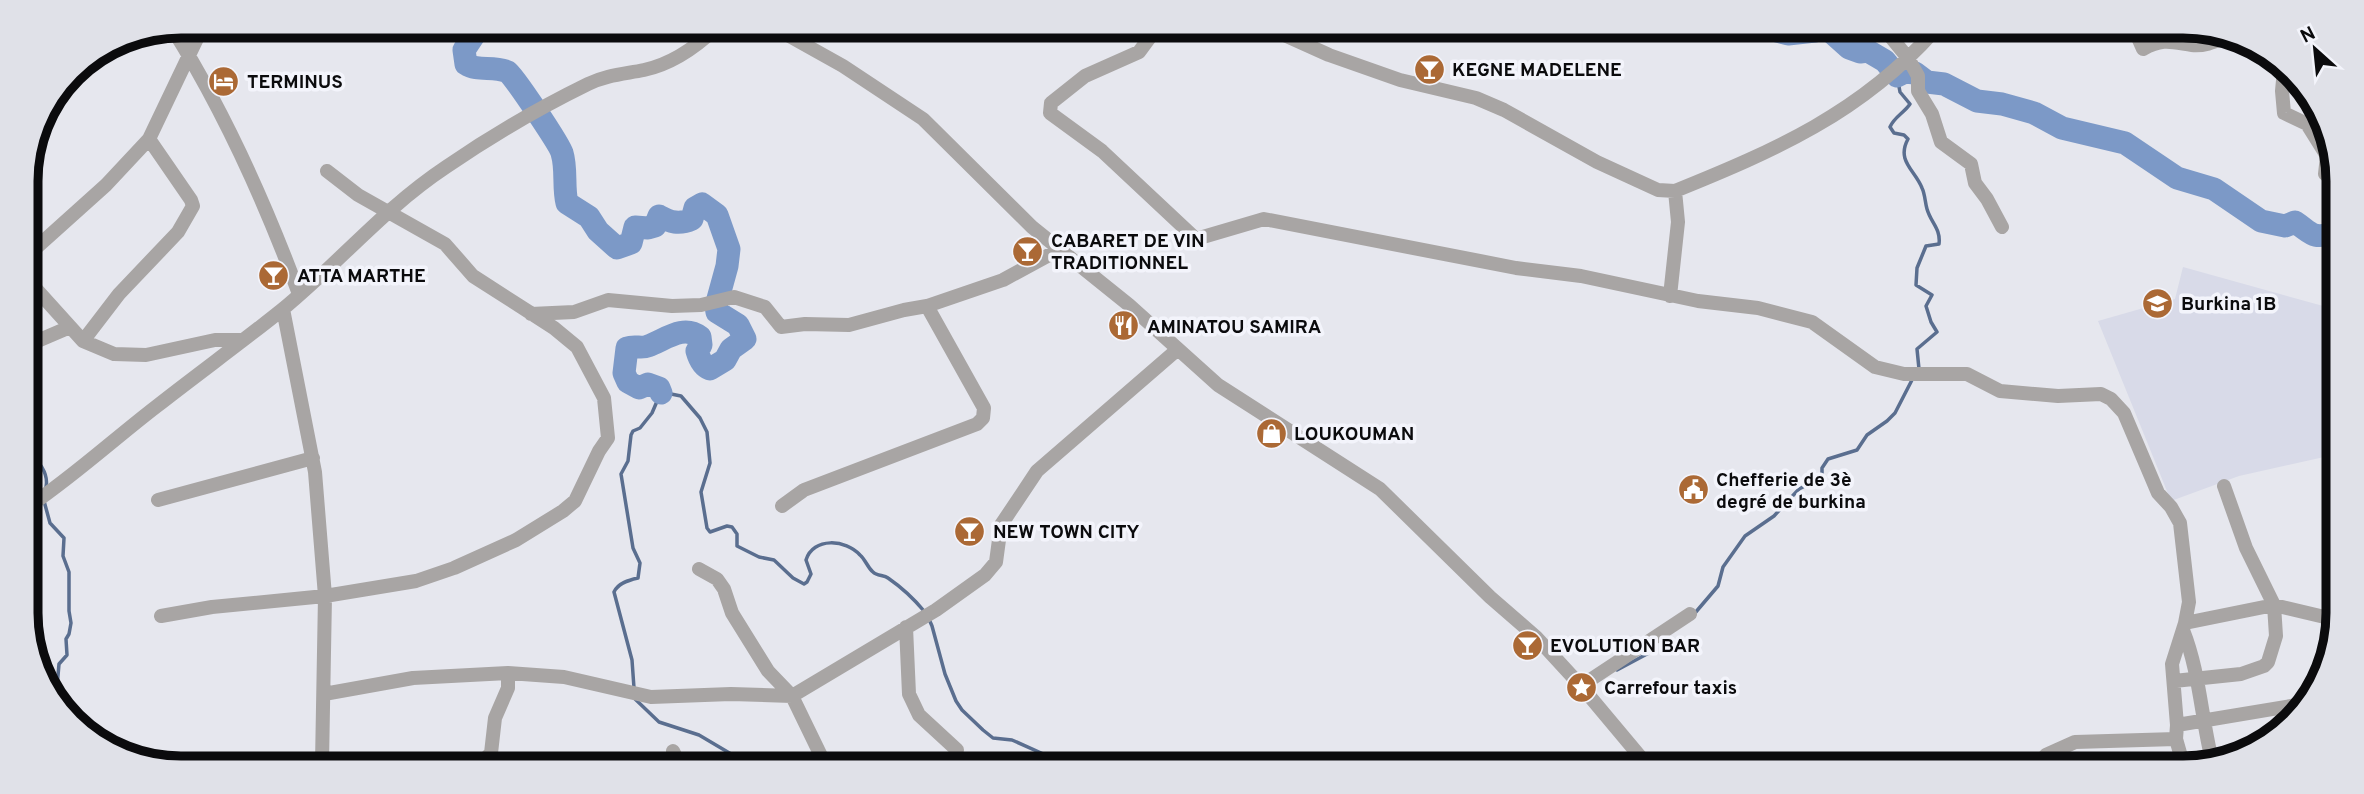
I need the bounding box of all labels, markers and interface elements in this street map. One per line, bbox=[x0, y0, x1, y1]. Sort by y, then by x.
north arrow bbox=[2280, 14, 2350, 84]
text: N bbox=[2297, 22, 2320, 49]
bar icon: KEGNE MADELENE bbox=[1412, 52, 1446, 86]
place label: KEGNE MADELENE bbox=[1452, 59, 1622, 83]
hotel icon: TERMINUS bbox=[207, 64, 241, 98]
place label: TERMINUS bbox=[247, 71, 343, 95]
place label: CABARET DE VIN TRADITIONNEL bbox=[1051, 230, 1205, 276]
bar icon: CABARET DE VIN TRADITIONNEL bbox=[1011, 234, 1045, 268]
bar icon: ATTA MARTHE bbox=[257, 258, 291, 292]
place label: ATTA MARTHE bbox=[297, 265, 426, 289]
school or university icon: Burkina 1B bbox=[2141, 286, 2175, 320]
place label: Burkina 1B bbox=[2181, 293, 2276, 317]
restaurant icon: AMINATOU SAMIRA bbox=[1107, 309, 1141, 343]
place label: AMINATOU SAMIRA bbox=[1147, 316, 1322, 340]
shop icon: LOUKOUMAN bbox=[1254, 416, 1288, 450]
place label: LOUKOUMAN bbox=[1294, 423, 1414, 447]
place label: Chefferie de 3è degré de burkina bbox=[1716, 469, 1866, 515]
public building icon: Chefferie de 3è degré de burkina bbox=[1676, 473, 1710, 507]
bar icon: NEW TOWN CITY bbox=[953, 514, 987, 548]
place label: NEW TOWN CITY bbox=[993, 521, 1140, 545]
bar icon: EVOLUTION BAR bbox=[1510, 628, 1544, 662]
place label: EVOLUTION BAR bbox=[1550, 635, 1700, 659]
place icon: Carrefour taxis bbox=[1564, 670, 1598, 704]
place label: Carrefour taxis bbox=[1604, 677, 1737, 701]

